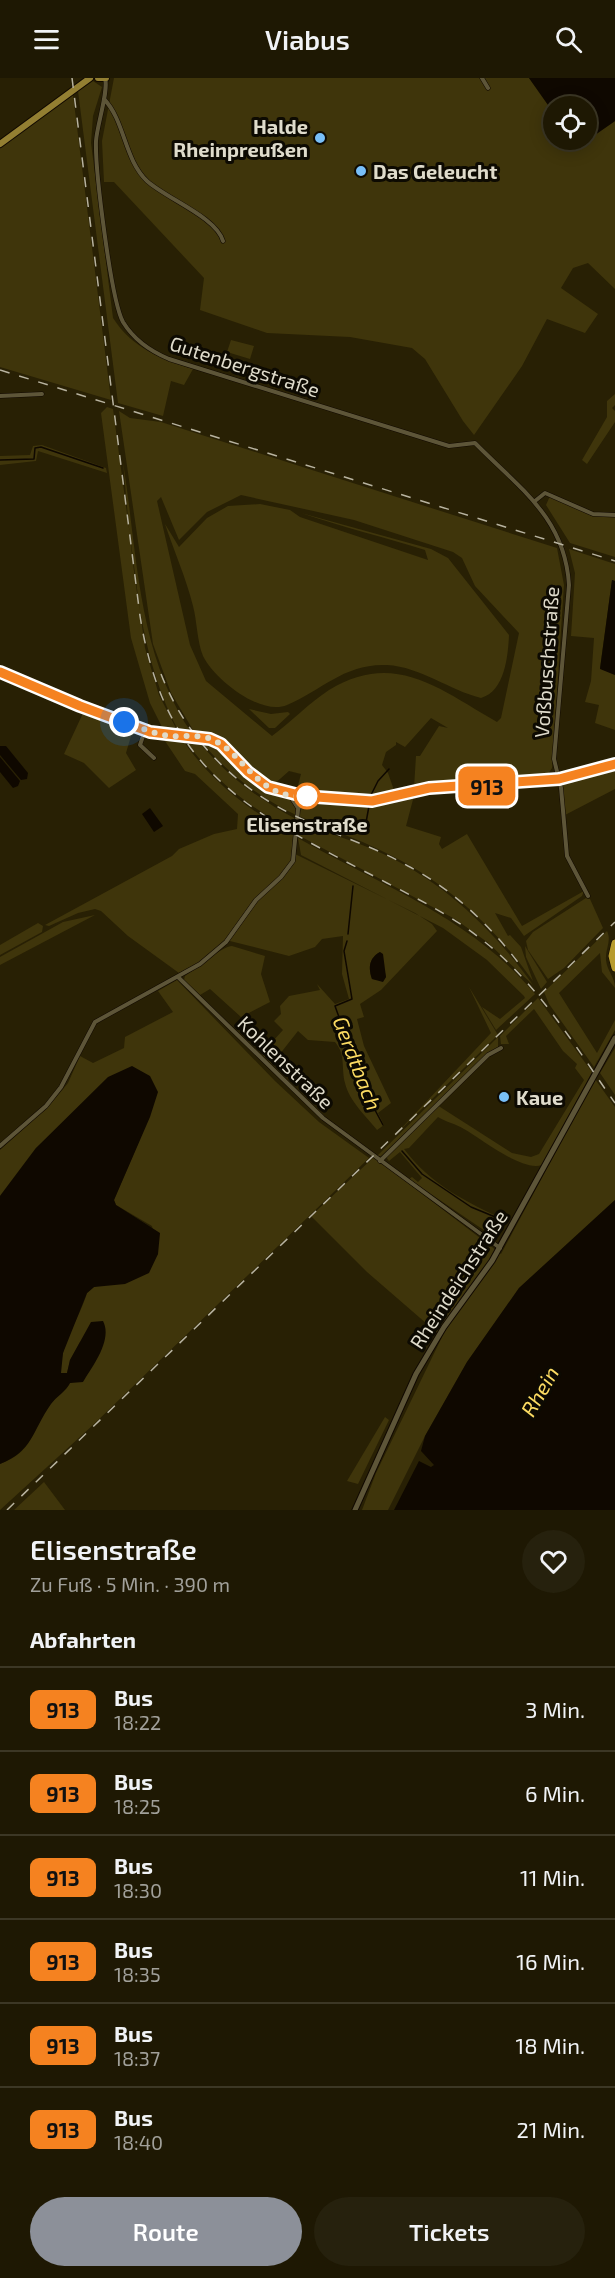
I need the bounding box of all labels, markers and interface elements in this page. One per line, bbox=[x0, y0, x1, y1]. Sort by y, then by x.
icon: menu bbox=[30, 23, 63, 56]
text: Viabus bbox=[265, 23, 350, 55]
icon: search bbox=[552, 23, 585, 56]
map controls bbox=[543, 96, 597, 150]
button: locate bbox=[543, 96, 597, 150]
place label: Halde Rheinpreußen bbox=[173, 114, 308, 161]
marker: Halde Rheinpreußen bbox=[313, 131, 327, 145]
place label: Das Geleucht bbox=[373, 159, 497, 183]
marker: Das Geleucht bbox=[354, 164, 368, 178]
street label: Gutenbergstraße bbox=[167, 330, 323, 402]
street label: Voßbuschstraße bbox=[529, 586, 563, 738]
your location bbox=[109, 707, 139, 737]
line badge: 913 bbox=[452, 766, 522, 806]
text: 913 bbox=[470, 774, 504, 799]
marker: Elisenstraße bbox=[294, 783, 320, 809]
place label: Elisenstraße bbox=[246, 812, 368, 836]
street label: Kohlenstraße bbox=[233, 1010, 339, 1114]
water label: Gerdtbach bbox=[329, 1012, 387, 1114]
place label: Kaue bbox=[516, 1085, 563, 1109]
marker: Kaue bbox=[497, 1090, 511, 1104]
street label: Rheindeichstraße bbox=[404, 1205, 512, 1353]
water label: Rhein bbox=[515, 1361, 563, 1421]
button: heart bbox=[522, 1530, 585, 1593]
text: Elisenstraße bbox=[30, 1532, 197, 1566]
text: Zu Fuß · 5 Min. · 390 m bbox=[30, 1572, 230, 1596]
text: Abfahrten bbox=[30, 1626, 136, 1652]
text: Bus bbox=[114, 1684, 153, 1710]
text: 3 Min. bbox=[525, 1696, 585, 1722]
text: 913 bbox=[46, 1697, 80, 1722]
text: 18:22 bbox=[114, 1710, 161, 1734]
text: Bus bbox=[114, 1768, 153, 1794]
text: 6 Min. bbox=[525, 1780, 585, 1806]
text: 913 bbox=[46, 1781, 80, 1806]
text: 18:25 bbox=[114, 1794, 161, 1818]
text: Bus bbox=[114, 1852, 153, 1878]
text: 11 Min. bbox=[520, 1864, 585, 1890]
text: 913 bbox=[46, 1865, 80, 1890]
text: 18:30 bbox=[114, 1878, 162, 1902]
text: Bus bbox=[114, 1936, 153, 1962]
text: 16 Min. bbox=[516, 1948, 585, 1974]
text: 913 bbox=[46, 1949, 80, 1974]
text: 18:35 bbox=[114, 1962, 161, 1986]
text: Bus bbox=[114, 2020, 153, 2046]
text: 18 Min. bbox=[515, 2032, 585, 2058]
text: 913 bbox=[46, 2033, 80, 2058]
text: 18:37 bbox=[114, 2046, 160, 2070]
text: Bus bbox=[114, 2104, 153, 2130]
text: 21 Min. bbox=[516, 2116, 585, 2142]
text: 913 bbox=[46, 2117, 80, 2142]
text: 18:40 bbox=[114, 2130, 163, 2154]
button: Route bbox=[30, 2197, 302, 2266]
button: Tickets bbox=[314, 2197, 585, 2266]

